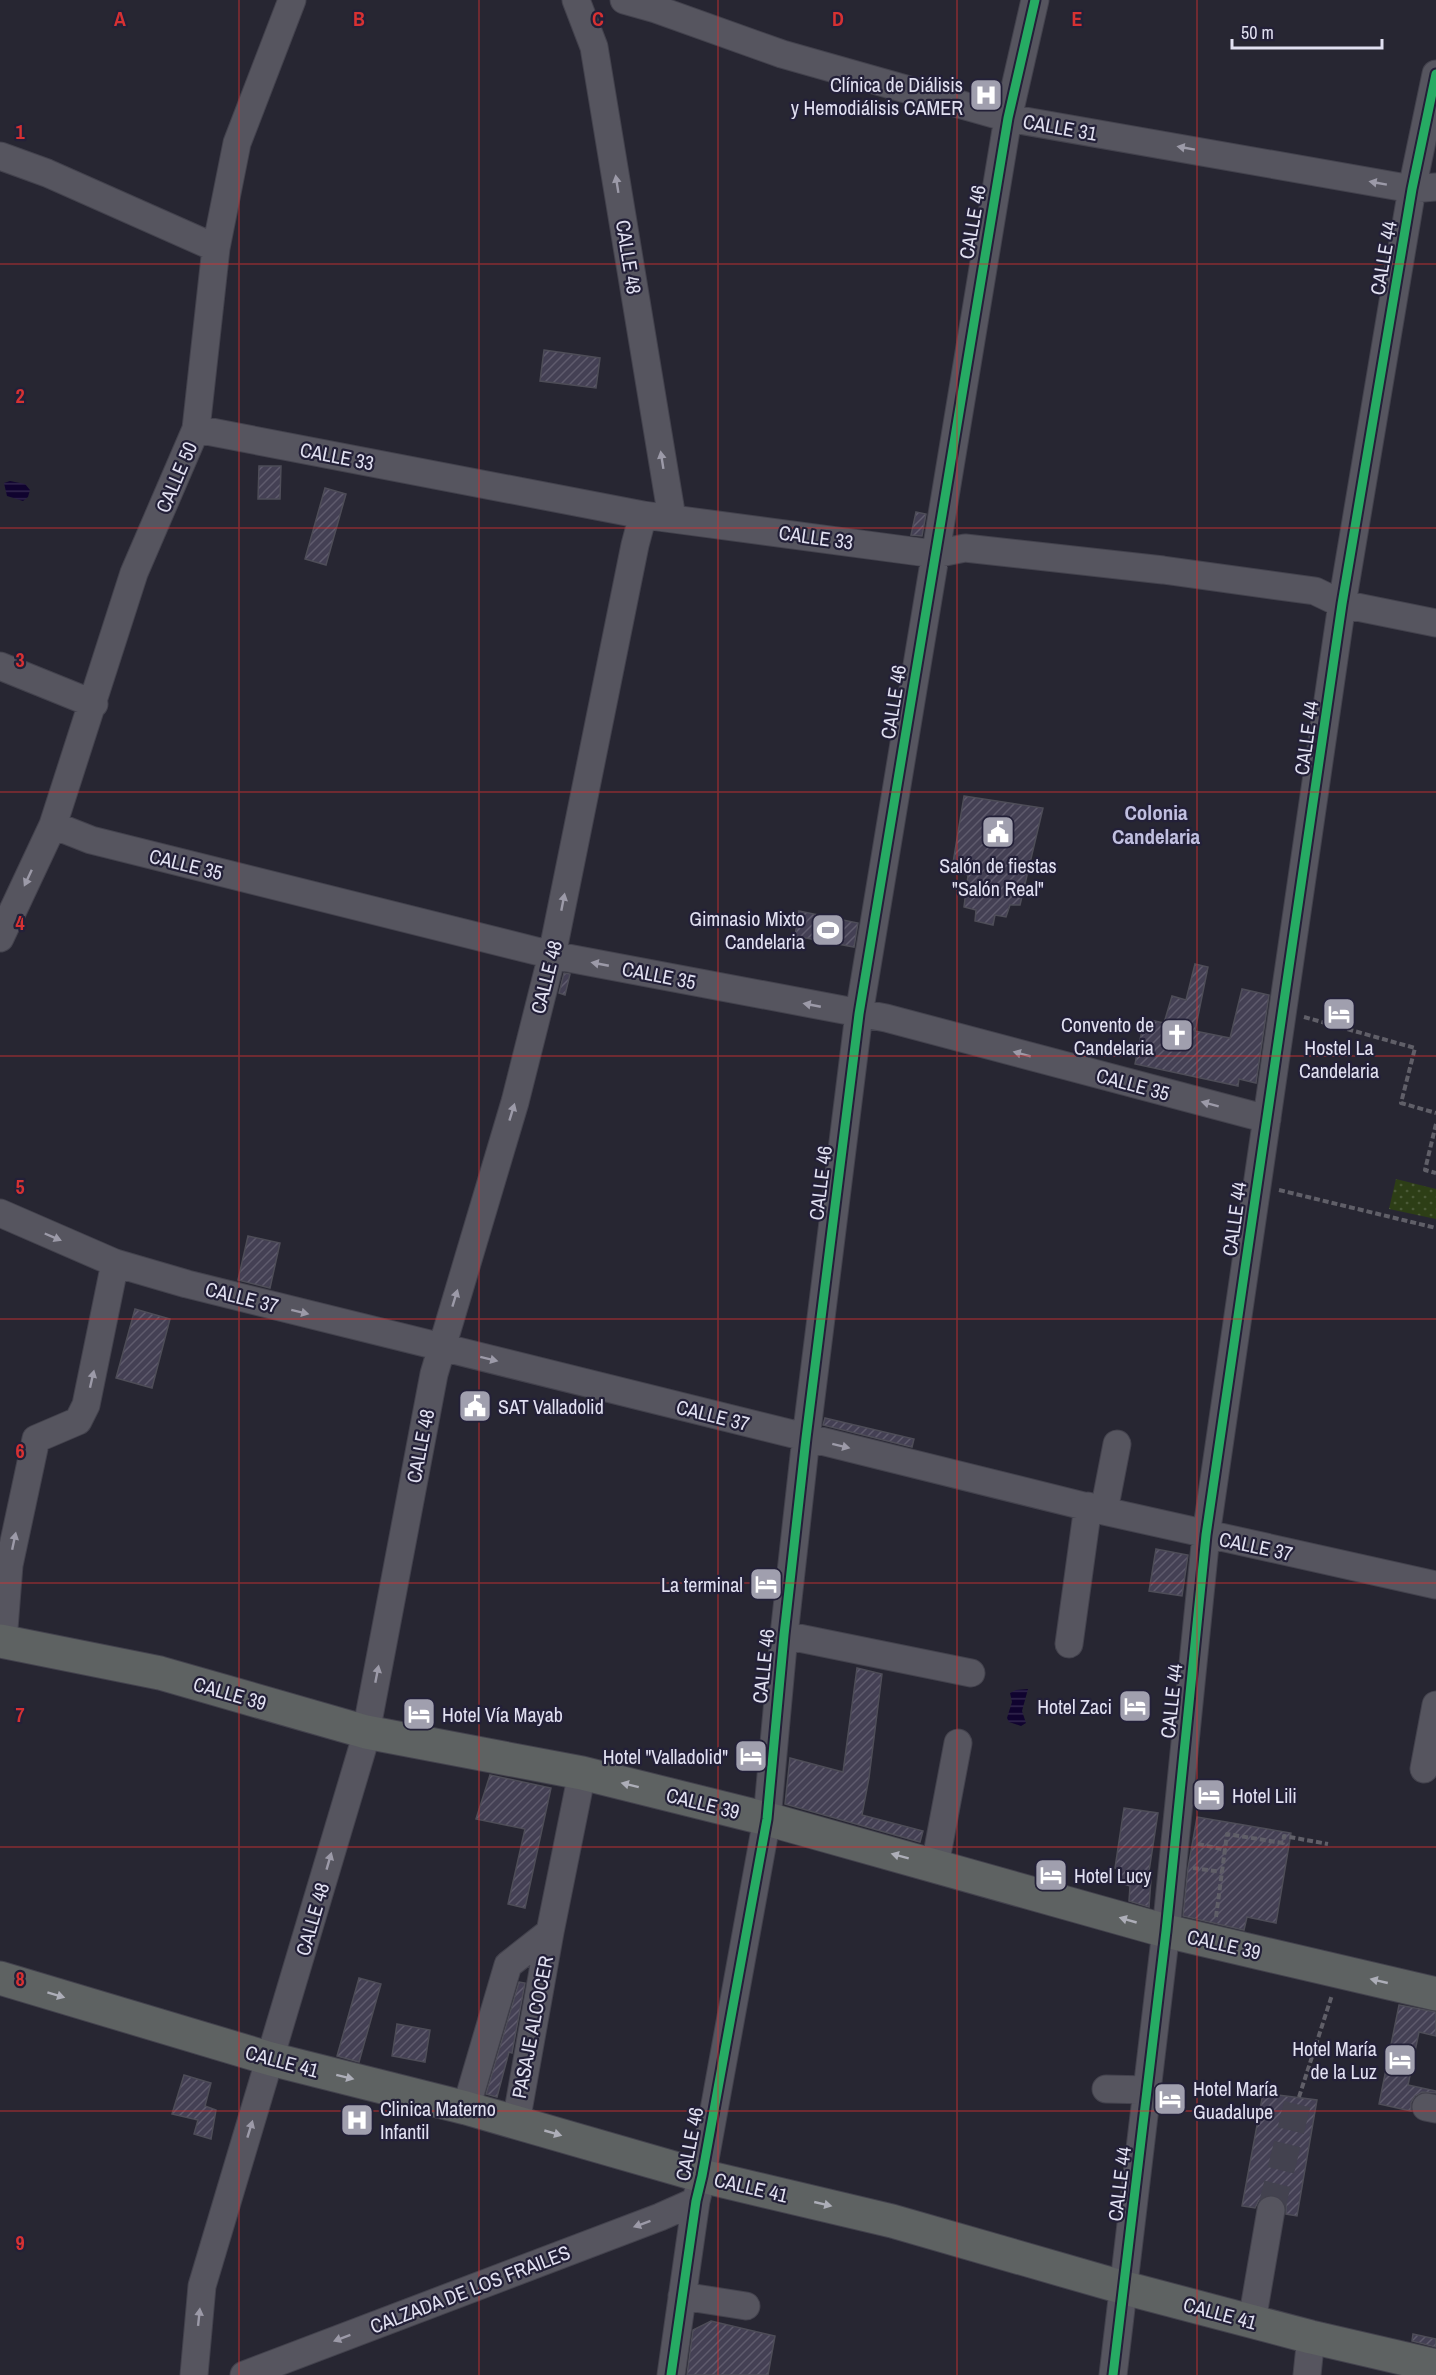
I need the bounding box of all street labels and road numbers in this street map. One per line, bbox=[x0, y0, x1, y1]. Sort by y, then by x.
street label: CALLE 31 bbox=[1021, 107, 1099, 147]
street label: CALLE 46 bbox=[952, 183, 992, 261]
street label: CALLE 48 bbox=[610, 218, 648, 296]
street label: CALLE 44 bbox=[1363, 219, 1403, 297]
street label: CALLE 33 bbox=[298, 436, 376, 476]
street label: CALLE 50 bbox=[149, 437, 203, 517]
street label: CALLE 33 bbox=[777, 518, 855, 556]
street label: CALLE 46 bbox=[874, 663, 912, 741]
street label: CALLE 44 bbox=[1287, 699, 1325, 777]
street label: CALLE 35 bbox=[146, 842, 226, 886]
street label: CALLE 48 bbox=[524, 937, 568, 1017]
street label: CALLE 35 bbox=[620, 955, 698, 995]
street label: CALLE 35 bbox=[1093, 1061, 1173, 1107]
street label: CALLE 46 bbox=[802, 1144, 838, 1222]
street label: CALLE 44 bbox=[1215, 1180, 1253, 1258]
street label: CALLE 37 bbox=[202, 1275, 282, 1319]
street label: CALLE 37 bbox=[673, 1393, 753, 1437]
street label: CALLE 48 bbox=[400, 1407, 440, 1485]
street label: CALLE 37 bbox=[1217, 1525, 1295, 1567]
street label: CALLE 46 bbox=[746, 1627, 780, 1705]
street label: CALLE 44 bbox=[1154, 1662, 1188, 1740]
street label: CALLE 39 bbox=[190, 1670, 270, 1716]
street label: CALLE 39 bbox=[663, 1781, 743, 1825]
street label: CALLE 48 bbox=[289, 1879, 335, 1959]
street label: CALLE 39 bbox=[1185, 1922, 1263, 1966]
street label: PASAJE ALCOCER bbox=[505, 1953, 559, 2101]
street label: CALLE 41 bbox=[242, 2038, 322, 2084]
street label: CALLE 46 bbox=[669, 2105, 709, 2183]
street label: CALLE 44 bbox=[1101, 2145, 1137, 2223]
street label: CALLE 41 bbox=[712, 2165, 790, 2209]
street label: CALZADA DE LOS FRAILES bbox=[366, 2238, 574, 2340]
street label: CALLE 41 bbox=[1180, 2290, 1260, 2336]

